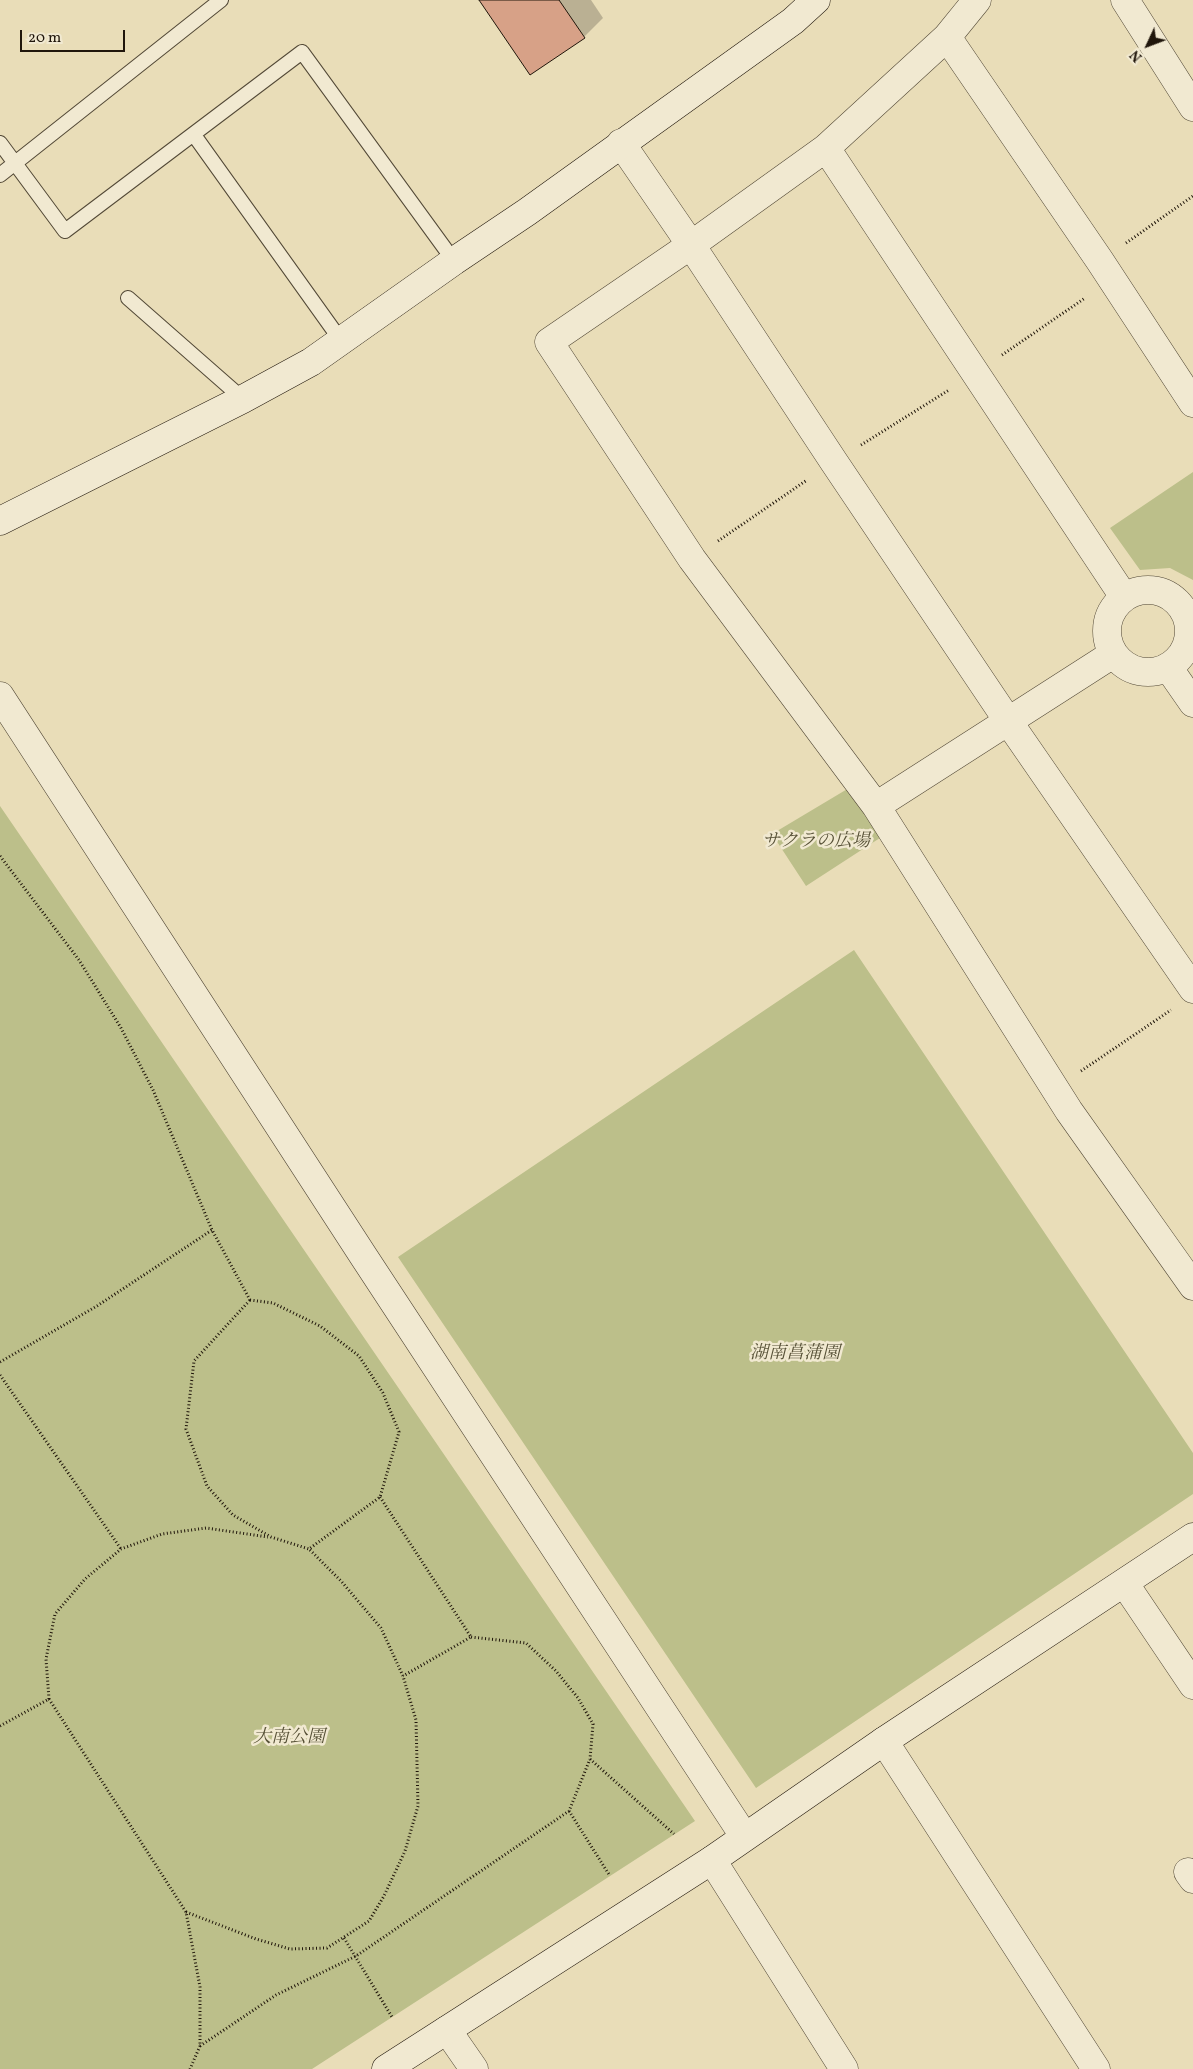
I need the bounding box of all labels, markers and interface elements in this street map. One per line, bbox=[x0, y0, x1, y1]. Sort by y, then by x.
scale bar bbox=[22, 20, 128, 52]
north arrow bbox=[1123, 20, 1173, 70]
text: 20 m bbox=[28, 28, 61, 49]
text: N bbox=[1126, 45, 1147, 66]
park label: サクラの広場 bbox=[762, 832, 870, 854]
park label: 湖南菖蒲園 bbox=[750, 1344, 840, 1366]
park label: 大南公園 bbox=[253, 1728, 325, 1750]

